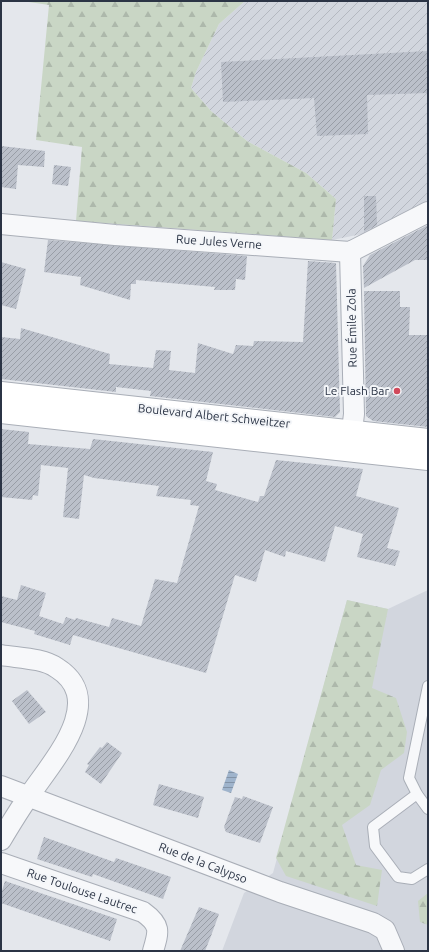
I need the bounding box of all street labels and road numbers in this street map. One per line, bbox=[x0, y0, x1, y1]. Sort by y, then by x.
street label: Rue Jules Verne bbox=[176, 232, 262, 251]
street label: Rue Émile Zola bbox=[344, 288, 359, 368]
street label: Boulevard Albert Schweitzer bbox=[137, 401, 291, 430]
street label: Rue de la Calypso bbox=[157, 840, 249, 885]
street label: Rue Toulouse Lautrec bbox=[25, 866, 139, 916]

